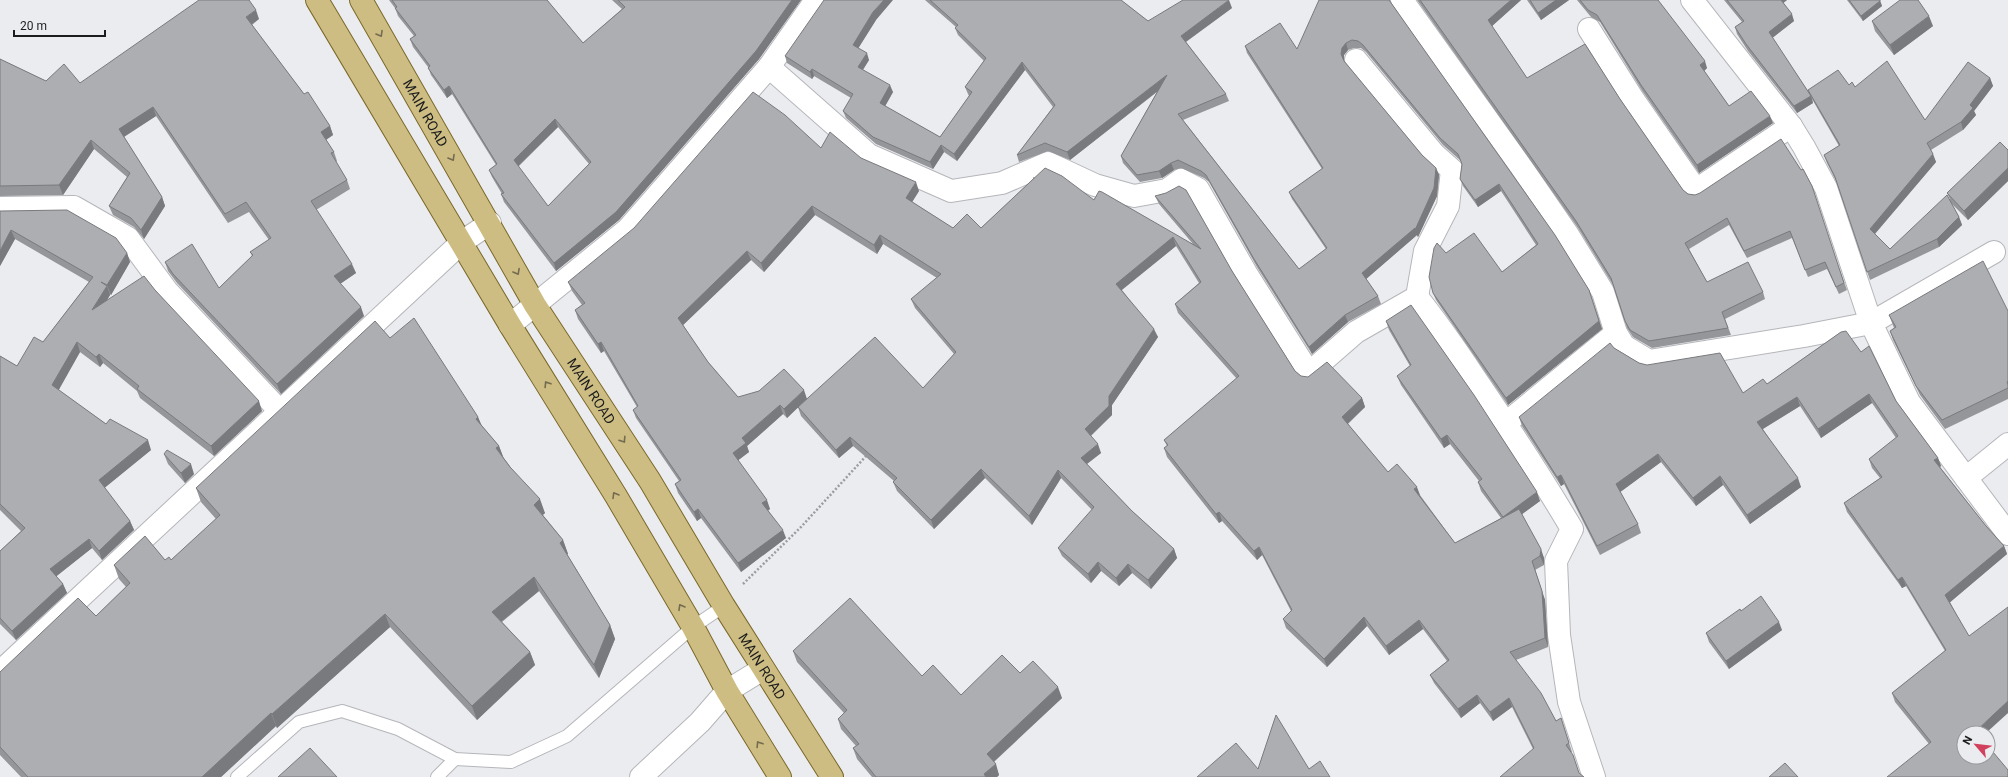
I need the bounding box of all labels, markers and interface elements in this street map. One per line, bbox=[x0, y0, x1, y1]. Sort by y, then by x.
scale bar bbox=[14, 12, 105, 38]
text: 20 m bbox=[20, 19, 47, 33]
one-way arrow bbox=[376, 30, 383, 37]
street label: MAIN ROAD bbox=[400, 76, 451, 150]
one-way arrow bbox=[448, 154, 455, 162]
one-way arrow bbox=[512, 267, 519, 275]
street label: MAIN ROAD bbox=[564, 355, 619, 427]
one-way arrow bbox=[544, 381, 551, 388]
one-way arrow bbox=[619, 436, 626, 443]
one-way arrow bbox=[612, 492, 619, 499]
one-way arrow bbox=[678, 604, 685, 611]
street label: MAIN ROAD bbox=[735, 630, 789, 702]
north arrow bbox=[1956, 725, 1996, 765]
text: N bbox=[1960, 734, 1975, 747]
one-way arrow bbox=[757, 741, 764, 748]

